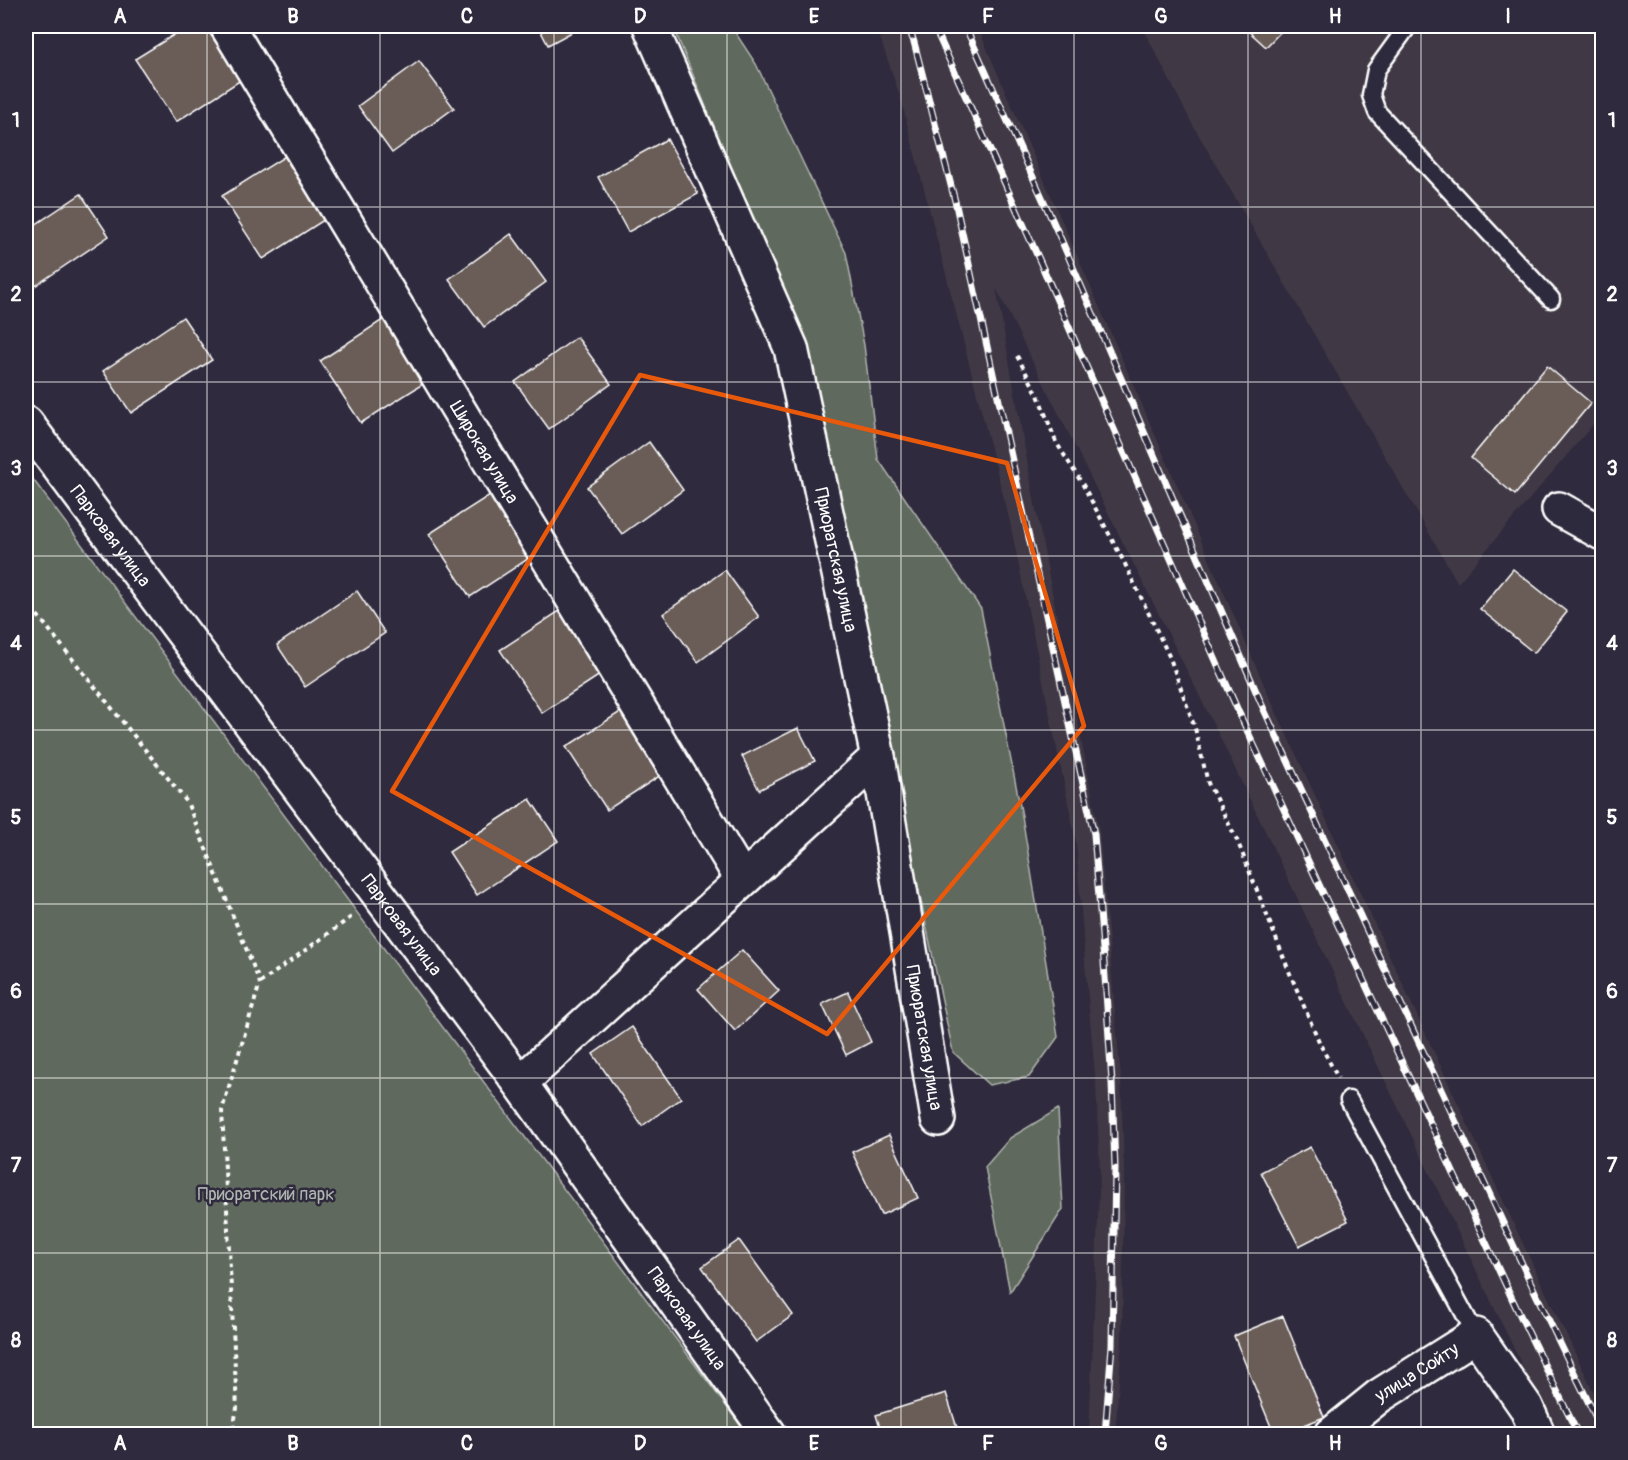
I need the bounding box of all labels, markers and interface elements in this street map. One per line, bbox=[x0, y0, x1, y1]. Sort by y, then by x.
text: A bbox=[114, 4, 127, 29]
text: B bbox=[287, 4, 299, 29]
text: C bbox=[461, 4, 473, 29]
text: D bbox=[634, 4, 647, 29]
text: E bbox=[809, 4, 820, 29]
text: F bbox=[982, 4, 994, 29]
text: G bbox=[1154, 4, 1168, 29]
text: H bbox=[1329, 4, 1342, 29]
text: I bbox=[1505, 4, 1511, 29]
text: 1 bbox=[12, 108, 20, 133]
text: 1 bbox=[1608, 108, 1616, 133]
text: 2 bbox=[10, 282, 22, 307]
text: 2 bbox=[1606, 282, 1618, 307]
street label: Широкая улица bbox=[444, 397, 524, 508]
text: 3 bbox=[10, 456, 22, 481]
text: 3 bbox=[1606, 456, 1618, 481]
street label: Парковая улица bbox=[65, 481, 156, 592]
street label: Приоратская улица bbox=[809, 486, 862, 634]
text: 4 bbox=[10, 631, 22, 656]
text: 4 bbox=[1606, 631, 1618, 656]
text: 5 bbox=[11, 805, 22, 830]
text: 5 bbox=[1607, 805, 1618, 830]
street label: Парковая улица bbox=[356, 870, 447, 981]
street label: Приоратская улица bbox=[901, 963, 947, 1112]
text: 6 bbox=[10, 979, 22, 1004]
text: 6 bbox=[1606, 979, 1618, 1004]
text: 7 bbox=[11, 1153, 22, 1178]
text: 7 bbox=[1607, 1153, 1618, 1178]
park label: Приоратский парк bbox=[197, 1183, 335, 1206]
street label: Парковая улица bbox=[642, 1263, 731, 1375]
text: 8 bbox=[11, 1328, 21, 1353]
text: 8 bbox=[1607, 1328, 1617, 1353]
street label: улица Сойту bbox=[1370, 1338, 1464, 1408]
text: A bbox=[114, 1431, 127, 1456]
text: B bbox=[287, 1431, 299, 1456]
text: C bbox=[461, 1431, 473, 1456]
text: D bbox=[634, 1431, 647, 1456]
text: E bbox=[809, 1431, 820, 1456]
text: F bbox=[982, 1431, 994, 1456]
text: G bbox=[1154, 1431, 1168, 1456]
text: H bbox=[1329, 1431, 1342, 1456]
text: I bbox=[1505, 1431, 1511, 1456]

